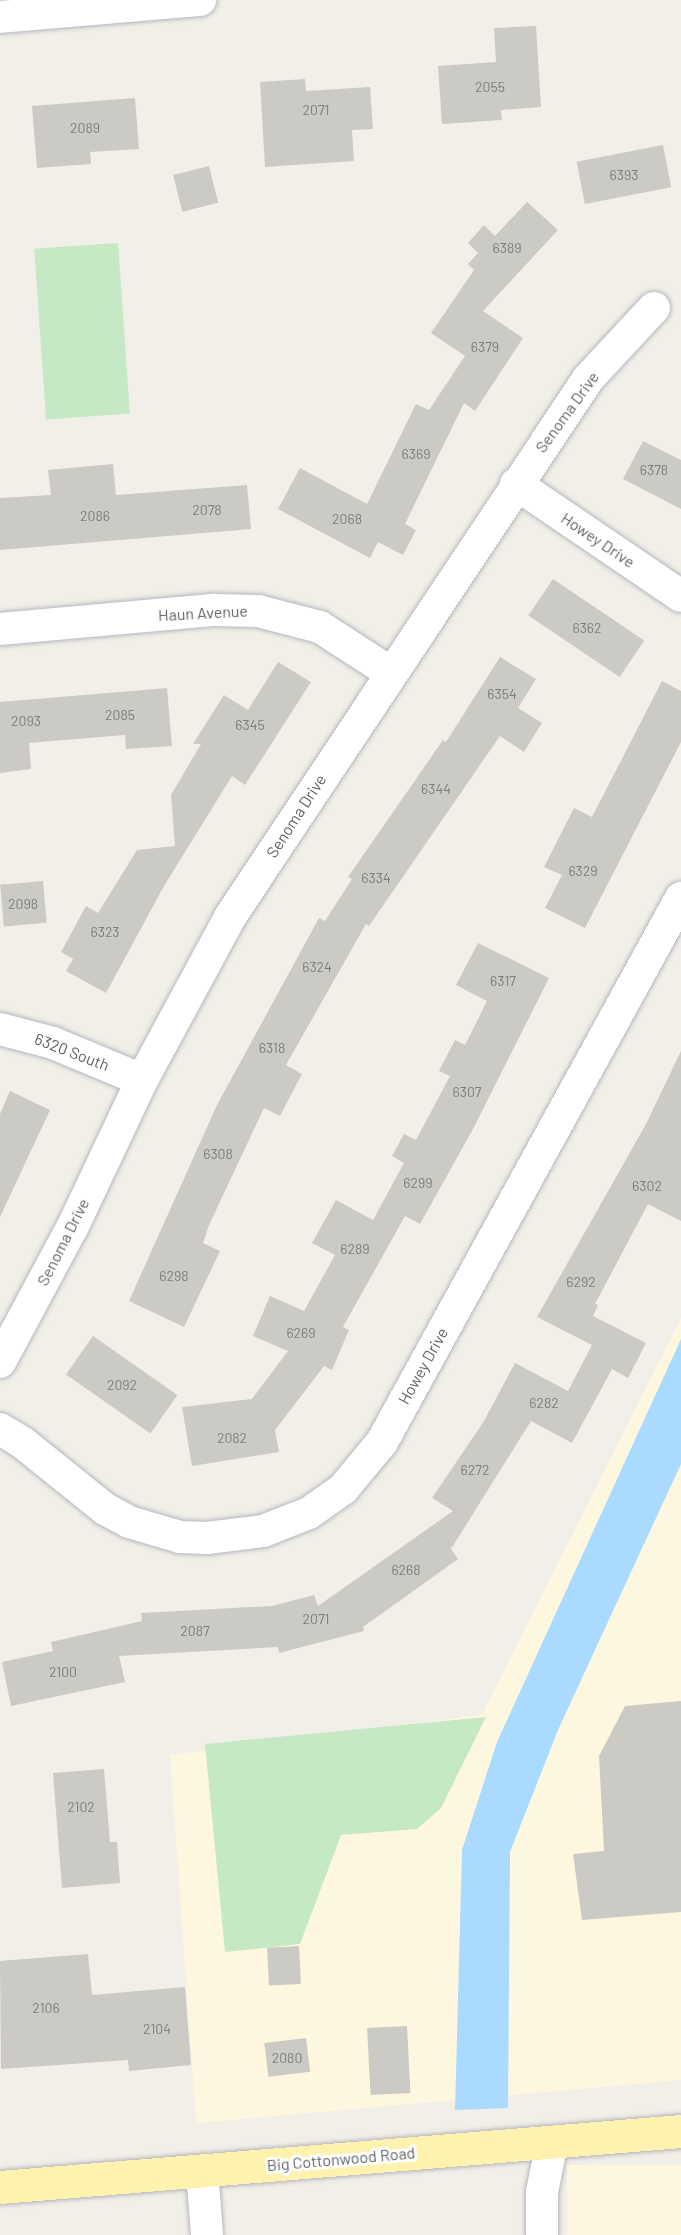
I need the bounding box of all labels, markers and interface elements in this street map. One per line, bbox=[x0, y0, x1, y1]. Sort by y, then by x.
house number: 2055 bbox=[475, 79, 505, 95]
house number: 2071 bbox=[303, 102, 329, 118]
house number: 2089 bbox=[70, 120, 100, 136]
house number: 6393 bbox=[610, 167, 638, 183]
house number: 6389 bbox=[492, 240, 522, 256]
house number: 6379 bbox=[471, 339, 499, 355]
street label: Senoma Drive bbox=[531, 368, 603, 456]
house number: 6369 bbox=[402, 446, 430, 462]
house number: 6378 bbox=[640, 462, 668, 478]
house number: 2078 bbox=[192, 502, 222, 518]
house number: 2086 bbox=[80, 508, 110, 524]
street label: Howey Drive bbox=[558, 508, 638, 572]
house number: 2068 bbox=[332, 511, 362, 527]
street label: Haun Avenue bbox=[158, 601, 248, 625]
house number: 6362 bbox=[572, 620, 602, 636]
house number: 6354 bbox=[487, 686, 517, 702]
house number: 2085 bbox=[105, 707, 135, 723]
house number: 2093 bbox=[11, 713, 41, 729]
house number: 6345 bbox=[235, 717, 265, 733]
street label: Senoma Drive bbox=[262, 771, 330, 861]
house number: 6344 bbox=[421, 781, 451, 797]
house number: 6329 bbox=[568, 863, 598, 879]
house number: 6334 bbox=[361, 870, 391, 886]
house number: 2098 bbox=[8, 896, 38, 912]
house number: 6323 bbox=[90, 924, 120, 940]
house number: 6324 bbox=[302, 959, 332, 975]
house number: 6317 bbox=[490, 973, 516, 989]
street label: 6320 South bbox=[32, 1029, 112, 1075]
house number: 6318 bbox=[259, 1040, 285, 1056]
house number: 6307 bbox=[453, 1084, 481, 1100]
house number: 6308 bbox=[203, 1146, 233, 1162]
house number: 6299 bbox=[403, 1175, 433, 1191]
house number: 6302 bbox=[632, 1178, 662, 1194]
street label: Senoma Drive bbox=[33, 1195, 93, 1289]
house number: 6289 bbox=[340, 1241, 370, 1257]
house number: 6298 bbox=[159, 1268, 189, 1284]
house number: 6292 bbox=[566, 1274, 596, 1290]
street label: Howey Drive bbox=[394, 1324, 452, 1408]
house number: 6269 bbox=[286, 1325, 316, 1341]
house number: 2092 bbox=[107, 1377, 137, 1393]
house number: 6282 bbox=[529, 1395, 559, 1411]
house number: 2082 bbox=[217, 1430, 247, 1446]
house number: 6272 bbox=[461, 1462, 489, 1478]
house number: 6268 bbox=[391, 1562, 421, 1578]
house number: 2071 bbox=[303, 1611, 329, 1627]
house number: 2087 bbox=[180, 1623, 210, 1639]
house number: 2100 bbox=[49, 1664, 77, 1680]
house number: 2102 bbox=[67, 1799, 95, 1815]
house number: 2106 bbox=[32, 2000, 60, 2016]
house number: 2104 bbox=[143, 2021, 171, 2037]
house number: 2080 bbox=[272, 2050, 302, 2066]
street label: Big Cottonwood Road bbox=[266, 2143, 416, 2175]

